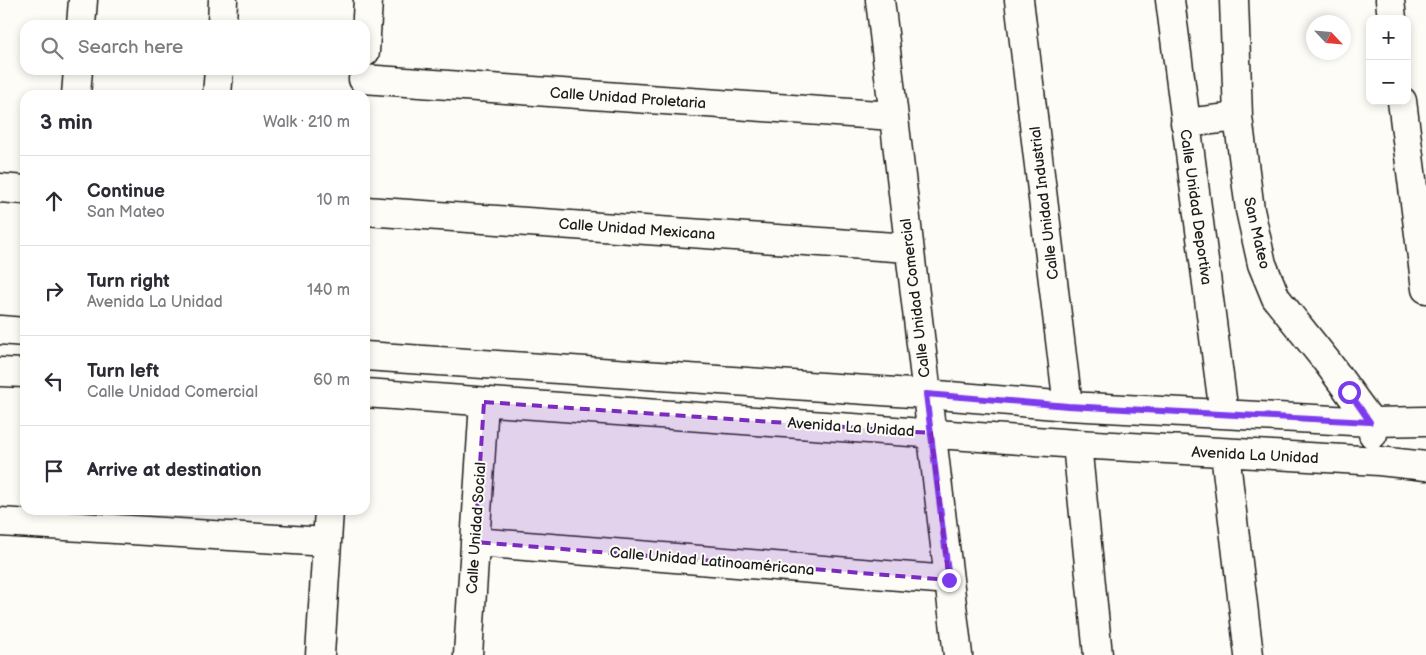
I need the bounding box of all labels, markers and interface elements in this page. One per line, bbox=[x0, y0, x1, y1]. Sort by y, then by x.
north arrow bbox=[1306, 15, 1351, 60]
map controls bbox=[1366, 15, 1411, 105]
button: + bbox=[1366, 15, 1411, 60]
search box bbox=[20, 20, 370, 75]
icon: search bbox=[38, 34, 66, 62]
text: Search here bbox=[78, 36, 183, 59]
button: − bbox=[1366, 60, 1411, 105]
street label: Calle Unidad Proletaria bbox=[549, 84, 707, 113]
text: 3 min bbox=[40, 110, 93, 135]
text: Walk · 210 m bbox=[263, 113, 350, 132]
street label: Calle Unidad Industrial bbox=[1026, 125, 1063, 281]
street label: Calle Unidad Deportiva bbox=[1175, 128, 1216, 286]
text: Continue bbox=[87, 180, 165, 203]
icon: ahead bbox=[40, 187, 68, 215]
text: 10 m bbox=[317, 191, 350, 210]
street label: San Mateo bbox=[1239, 195, 1274, 271]
text: San Mateo bbox=[87, 203, 165, 222]
street label: Calle Unidad Mexicana bbox=[558, 215, 716, 244]
street label: Calle Unidad Comercial bbox=[896, 217, 935, 379]
text: Turn right bbox=[87, 270, 170, 293]
icon: right bbox=[40, 277, 68, 305]
text: 140 m bbox=[307, 281, 350, 300]
text: Avenida La Unidad bbox=[87, 293, 223, 312]
text: Turn left bbox=[87, 360, 159, 383]
icon: left bbox=[40, 367, 68, 395]
text: 60 m bbox=[313, 371, 350, 390]
route start bbox=[1338, 381, 1361, 404]
text: Calle Unidad Comercial bbox=[87, 383, 258, 402]
street label: Avenida La Unidad bbox=[787, 414, 915, 441]
street label: Avenida La Unidad bbox=[1191, 443, 1319, 468]
icon: arrive bbox=[40, 457, 68, 485]
text: Arrive at destination bbox=[87, 459, 262, 482]
street label: Calle Unidad Social bbox=[462, 462, 491, 595]
street label: Calle Unidad Latinoaméricana bbox=[609, 543, 815, 580]
route end bbox=[938, 569, 961, 592]

